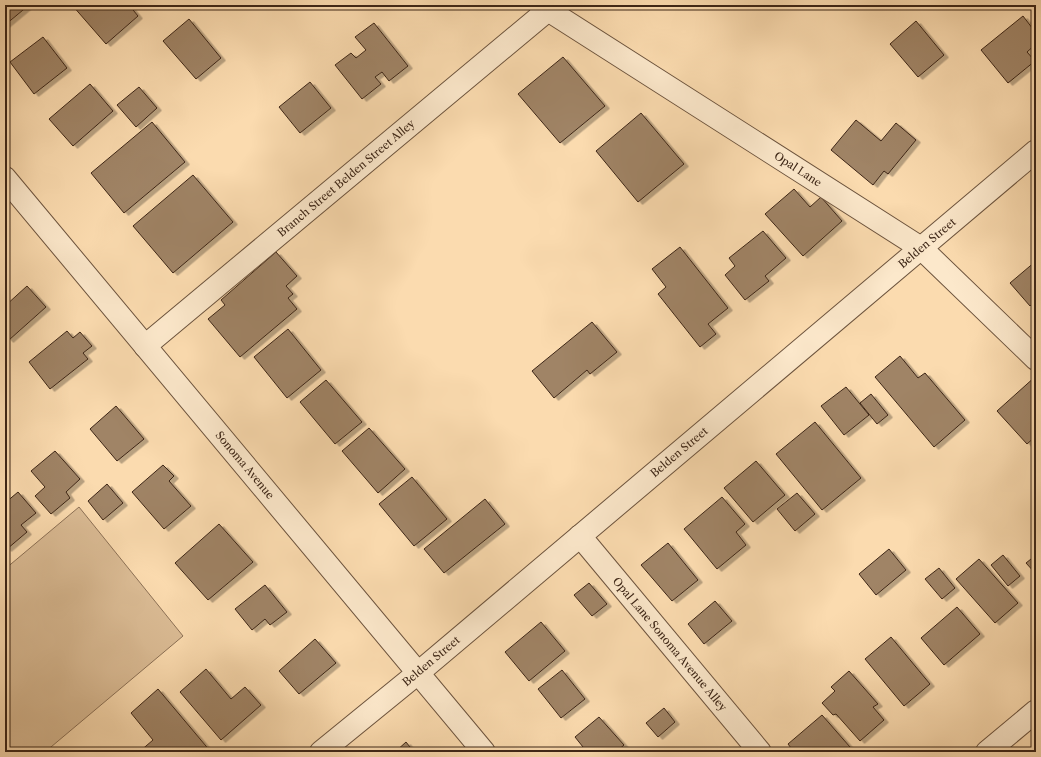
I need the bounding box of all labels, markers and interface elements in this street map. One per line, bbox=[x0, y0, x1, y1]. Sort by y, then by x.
street label: Branch Street Belden Street Alley bbox=[275, 116, 418, 240]
street label: Opal Lane bbox=[772, 148, 824, 190]
street label: Belden Street bbox=[895, 215, 959, 271]
street label: Belden Street bbox=[647, 424, 711, 480]
street label: Sonoma Avenue bbox=[212, 428, 278, 502]
street label: Opal Lane Sonoma Avenue Alley bbox=[610, 574, 731, 715]
street label: Belden Street bbox=[399, 633, 463, 689]

